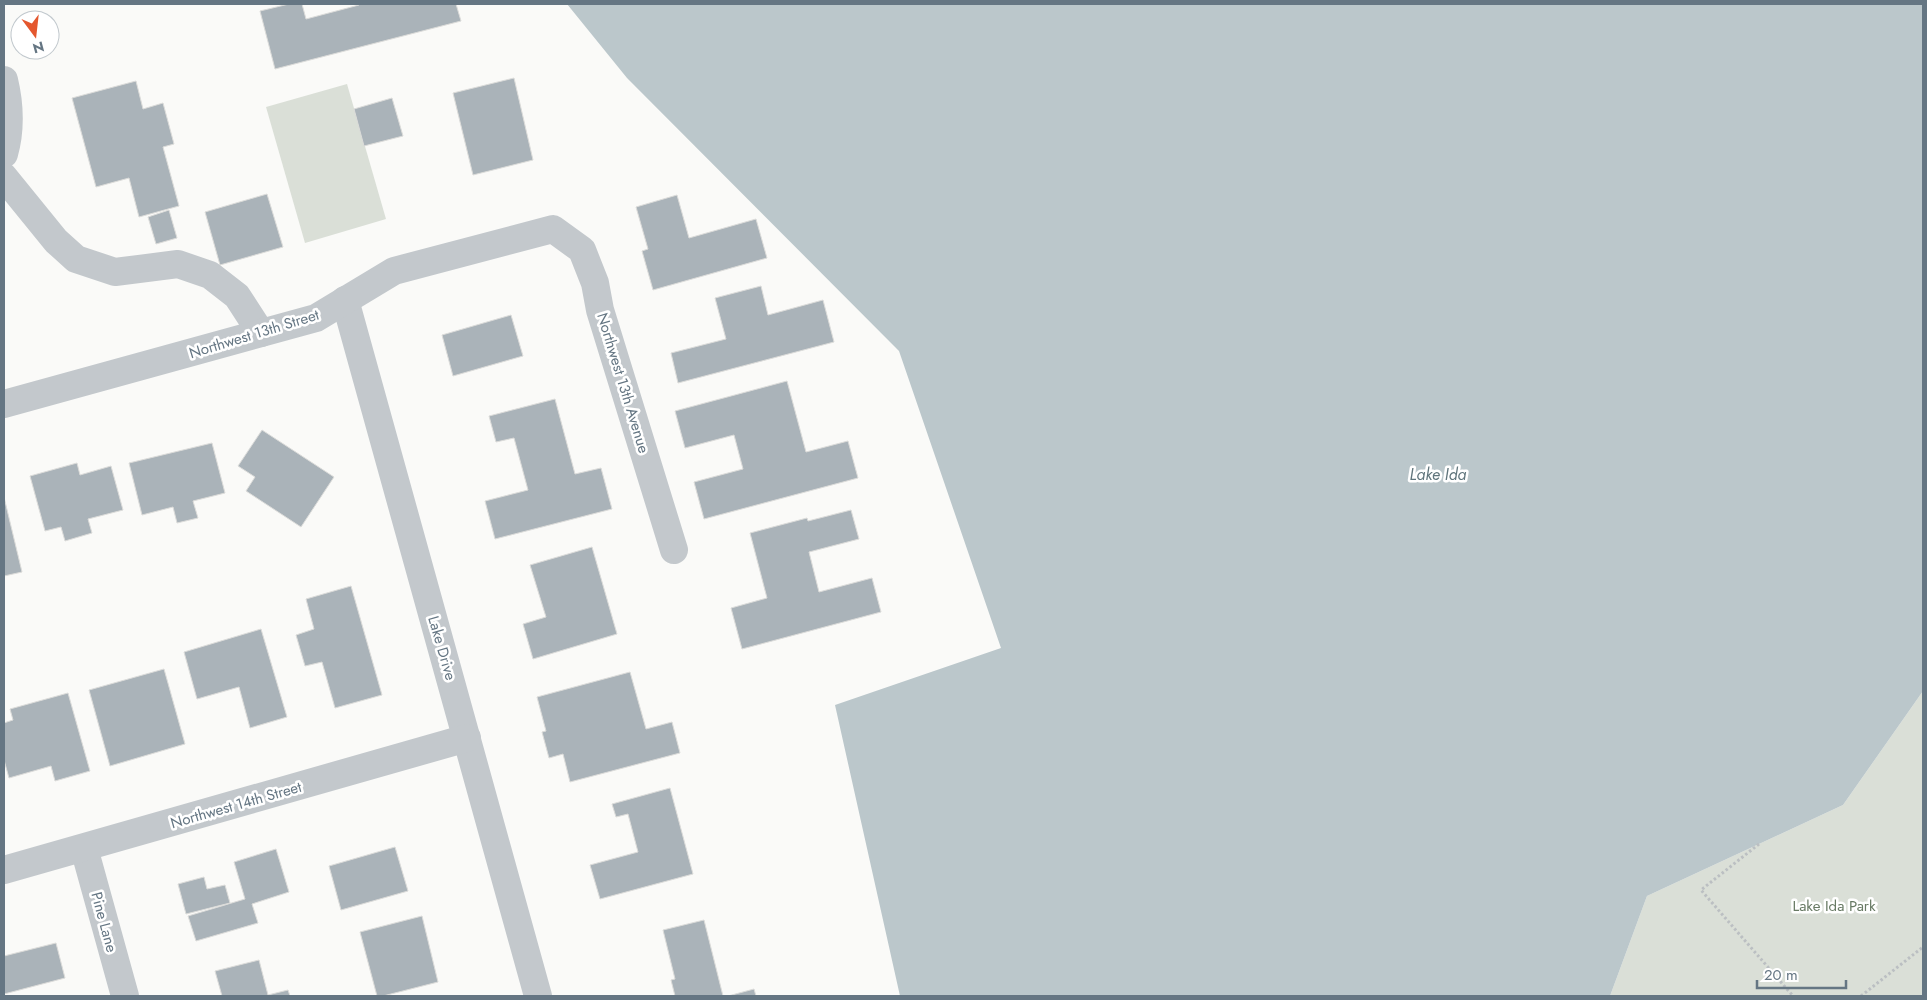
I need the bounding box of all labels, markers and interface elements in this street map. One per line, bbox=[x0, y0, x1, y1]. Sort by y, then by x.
north arrow bbox=[10, 10, 60, 60]
text: N bbox=[30, 36, 46, 59]
street label: Northwest 13th Street bbox=[186, 304, 322, 364]
street label: Northwest 13th Avenue bbox=[591, 310, 655, 456]
water label: Lake Ida bbox=[1410, 463, 1467, 486]
street label: Lake Drive bbox=[422, 613, 462, 683]
street label: Northwest 14th Street bbox=[168, 776, 305, 834]
street label: Pine Lane bbox=[85, 889, 123, 955]
park label: Lake Ida Park bbox=[1792, 895, 1876, 917]
scale bar bbox=[1757, 958, 1846, 990]
text: 20 m bbox=[1764, 964, 1798, 986]

